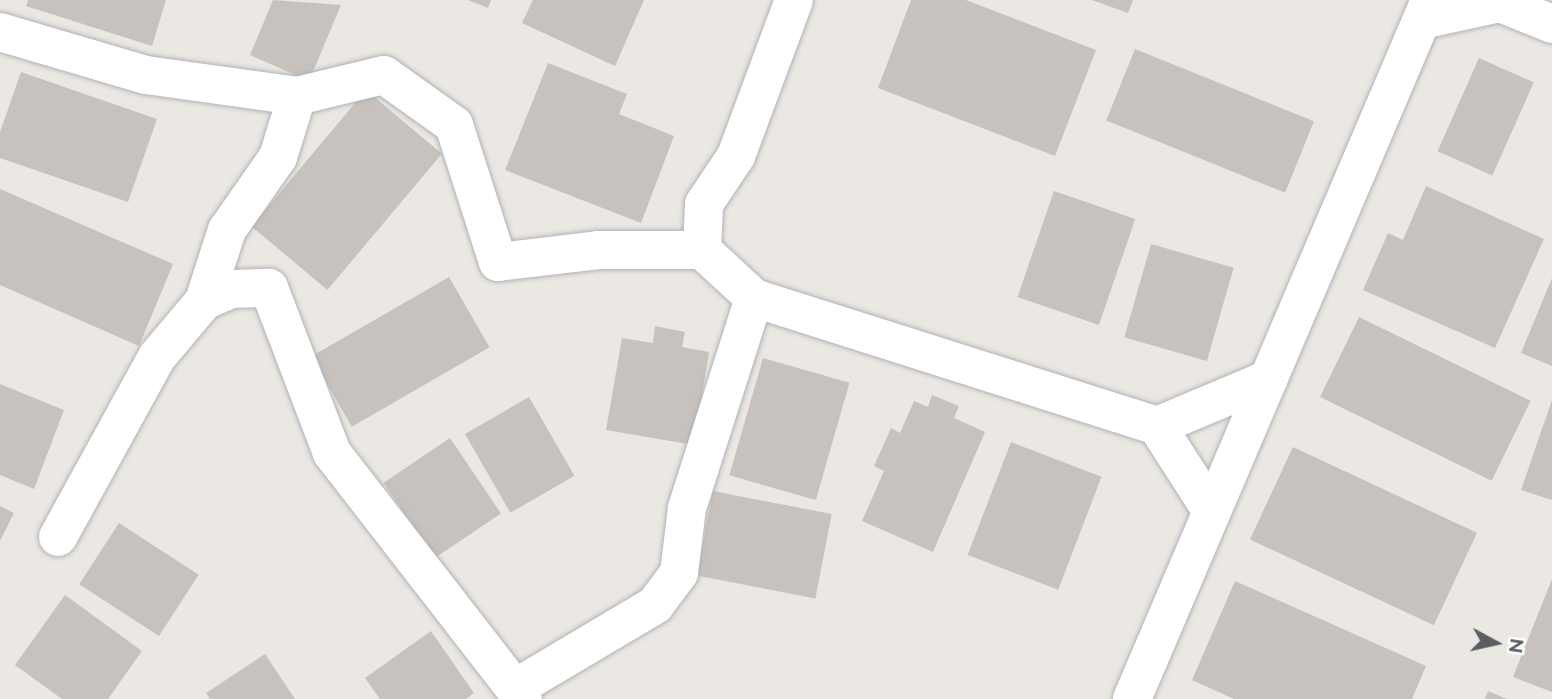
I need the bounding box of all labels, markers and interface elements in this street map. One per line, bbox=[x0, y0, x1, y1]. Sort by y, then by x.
north arrow bbox=[1461, 608, 1531, 678]
text: N bbox=[1505, 637, 1529, 655]

